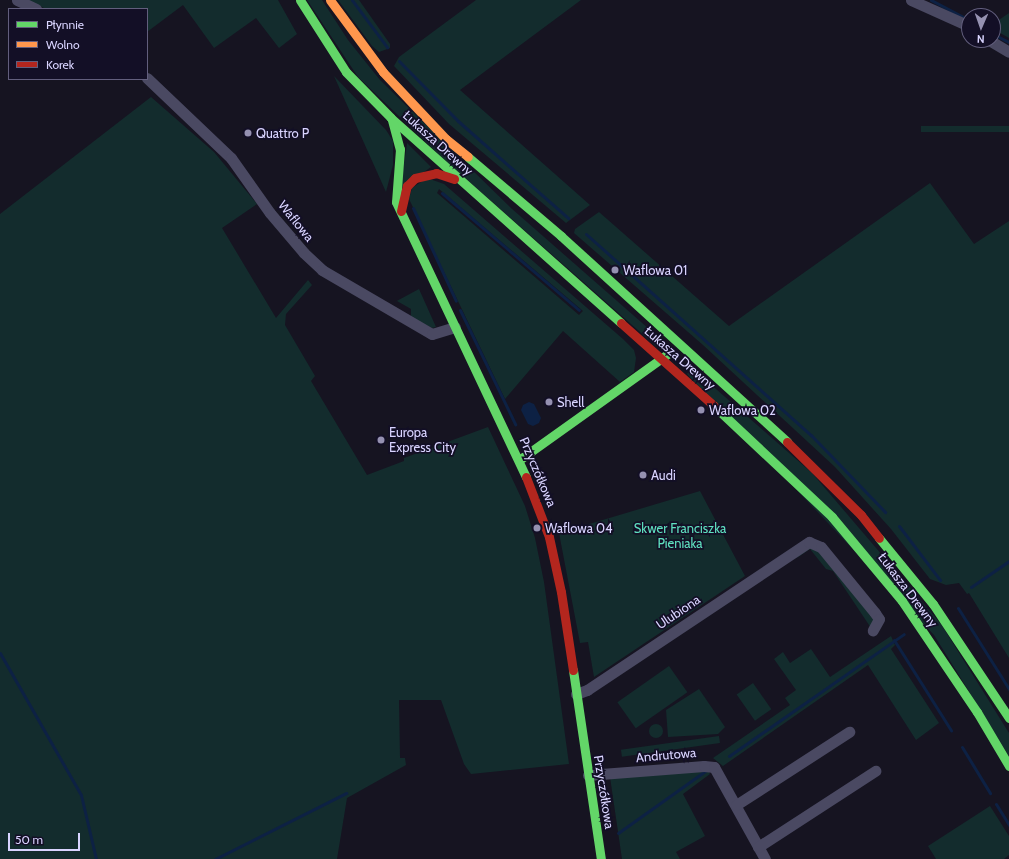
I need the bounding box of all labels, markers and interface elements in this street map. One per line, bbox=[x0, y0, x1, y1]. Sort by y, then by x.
legend bbox=[8, 8, 148, 80]
north arrow bbox=[961, 8, 1001, 48]
text: Płynnie bbox=[46, 17, 84, 32]
text: N bbox=[976, 32, 985, 46]
text: Wolno bbox=[46, 37, 80, 52]
text: Korek bbox=[46, 57, 74, 72]
street label: Łukasza Drewny bbox=[400, 107, 476, 179]
place label: Quattro P bbox=[256, 125, 309, 141]
marker: Quattro P bbox=[243, 128, 253, 138]
street label: Waflowa bbox=[275, 197, 317, 245]
place label: Waflowa 01 bbox=[623, 262, 687, 278]
marker: Waflowa 01 bbox=[610, 265, 620, 275]
street label: Łukasza Drewny bbox=[641, 323, 719, 393]
place label: Shell bbox=[557, 394, 584, 410]
marker: Shell bbox=[544, 397, 554, 407]
place label: Waflowa 02 bbox=[709, 402, 776, 418]
marker: Waflowa 02 bbox=[696, 405, 706, 415]
place label: Europa Express City bbox=[389, 425, 456, 456]
marker: Europa Express City bbox=[376, 435, 386, 445]
street label: Przyczółkowa bbox=[516, 435, 560, 509]
place label: Audi bbox=[651, 467, 676, 483]
marker: Audi bbox=[638, 470, 648, 480]
place label: Waflowa 04 bbox=[545, 520, 612, 536]
park label: Skwer Franciszka Pieniaka bbox=[634, 521, 726, 552]
marker: Waflowa 04 bbox=[532, 523, 542, 533]
street label: Łukasza Drewny bbox=[875, 550, 941, 630]
street label: Ulubiona bbox=[653, 592, 703, 632]
street label: Andrutowa bbox=[635, 745, 697, 765]
street label: Przyczółkowa bbox=[590, 754, 618, 830]
scale bar bbox=[10, 825, 82, 851]
text: 50 m bbox=[15, 832, 43, 847]

